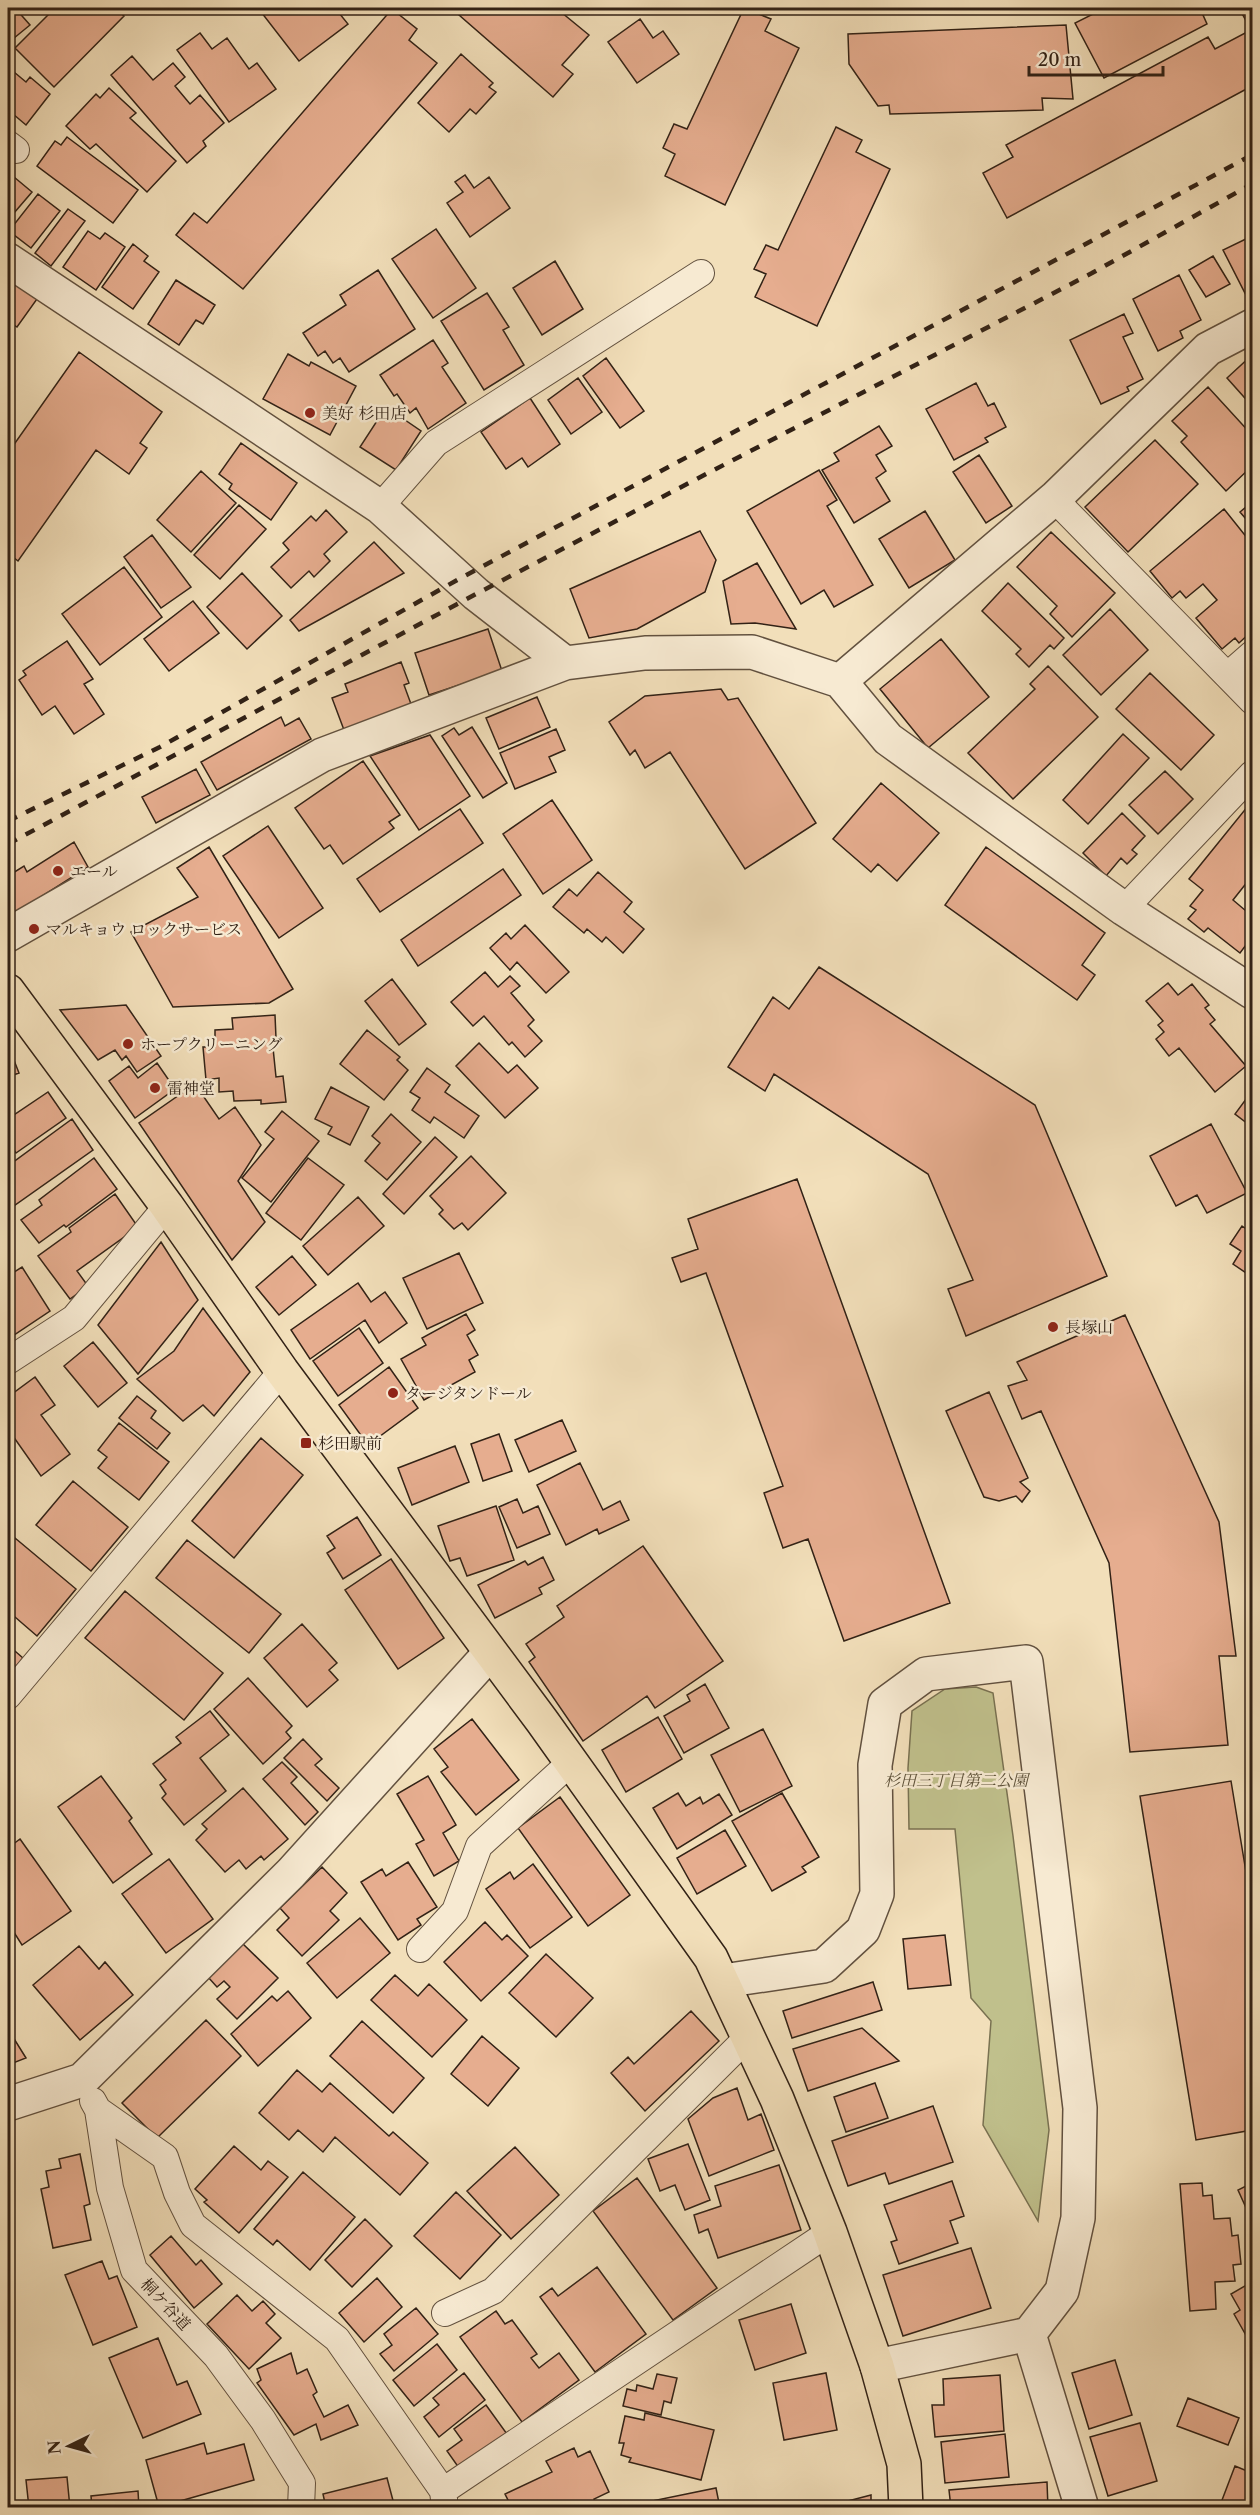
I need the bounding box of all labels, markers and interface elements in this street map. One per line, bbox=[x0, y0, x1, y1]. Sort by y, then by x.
scale bar bbox=[1029, 39, 1162, 77]
text: 20 m bbox=[1038, 49, 1082, 71]
place label: 美好 杉田店 bbox=[322, 403, 406, 423]
marker: 美好 杉田店 bbox=[303, 406, 317, 420]
place label: エール bbox=[70, 861, 118, 881]
marker: エール bbox=[51, 864, 65, 878]
place label: マルキョウ ロックサービス bbox=[46, 919, 242, 939]
marker: マルキョウ ロックサービス bbox=[27, 922, 41, 936]
place label: ホープクリーニング bbox=[140, 1034, 282, 1054]
marker: ホープクリーニング bbox=[121, 1037, 135, 1051]
place label: 雷神堂 bbox=[167, 1078, 215, 1098]
marker: 雷神堂 bbox=[148, 1081, 162, 1095]
place label: 長塚山 bbox=[1065, 1317, 1113, 1337]
marker: 長塚山 bbox=[1046, 1320, 1060, 1334]
place label: タージタンドール bbox=[405, 1383, 532, 1403]
marker: タージタンドール bbox=[386, 1386, 400, 1400]
place label: 杉田駅前 bbox=[318, 1433, 382, 1453]
marker: 杉田駅前 bbox=[299, 1436, 313, 1450]
park label: 杉田三丁目第二公園 bbox=[884, 1770, 1031, 1790]
street label: 桐ケ谷道 bbox=[137, 2274, 195, 2334]
north arrow bbox=[39, 2416, 99, 2476]
text: N bbox=[43, 2439, 65, 2455]

